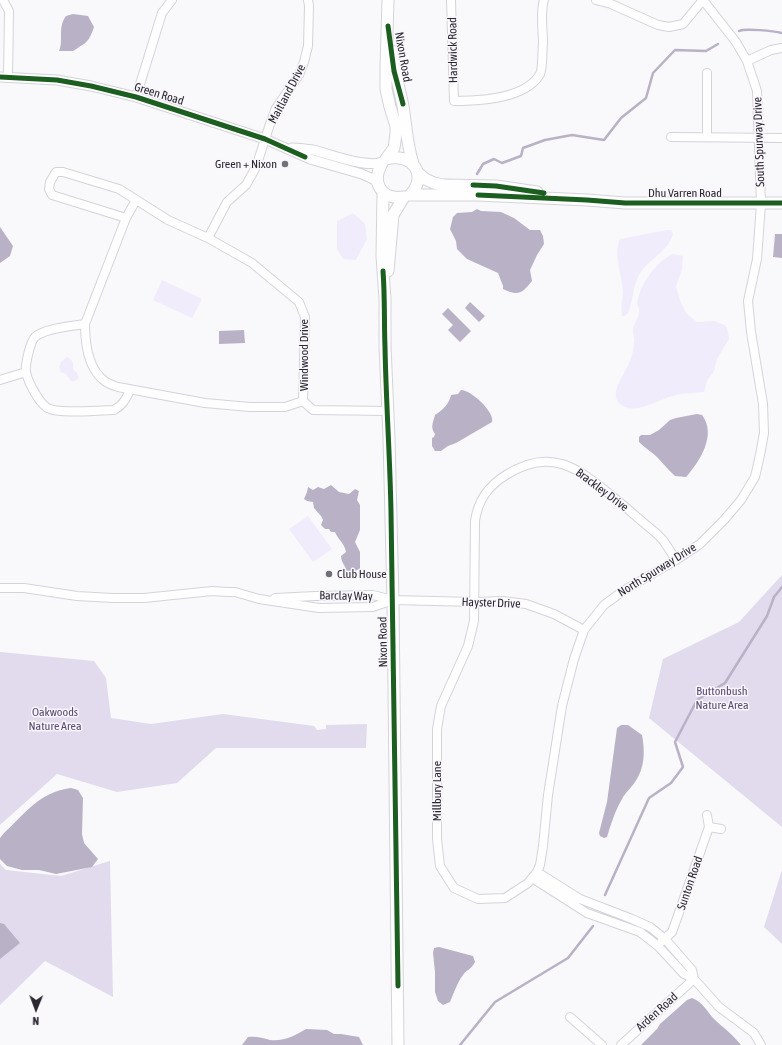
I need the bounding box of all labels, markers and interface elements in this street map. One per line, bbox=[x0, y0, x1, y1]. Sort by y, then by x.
street label: Hardwick Road bbox=[445, 17, 461, 83]
street label: Nixon Road bbox=[392, 31, 414, 83]
street label: Maitland Drive bbox=[265, 62, 309, 126]
street label: Green Road bbox=[132, 80, 186, 108]
street label: South Spurway Drive bbox=[750, 97, 768, 187]
place label: Green + Nixon bbox=[215, 157, 277, 171]
marker: Green + Nixon bbox=[280, 159, 290, 169]
street label: Dhu Varren Road bbox=[648, 186, 722, 200]
street label: Windwood Drive bbox=[297, 319, 311, 391]
street label: Brackley Drive bbox=[573, 465, 631, 515]
street label: North Spurway Drive bbox=[615, 540, 699, 600]
place label: Club House bbox=[337, 567, 387, 581]
marker: Club House bbox=[324, 569, 334, 579]
street label: Barclay Way bbox=[319, 588, 373, 604]
street label: Hayster Drive bbox=[461, 595, 521, 611]
street label: Nixon Road bbox=[375, 617, 391, 667]
park label: Buttonbush Nature Area bbox=[696, 684, 748, 712]
park label: Oakwoods Nature Area bbox=[29, 705, 81, 733]
street label: Millbury Lane bbox=[430, 761, 444, 821]
street label: Sunton Road bbox=[674, 854, 706, 912]
north arrow bbox=[16, 989, 56, 1029]
street label: Arden Road bbox=[633, 990, 681, 1034]
text: N bbox=[32, 1015, 39, 1027]

